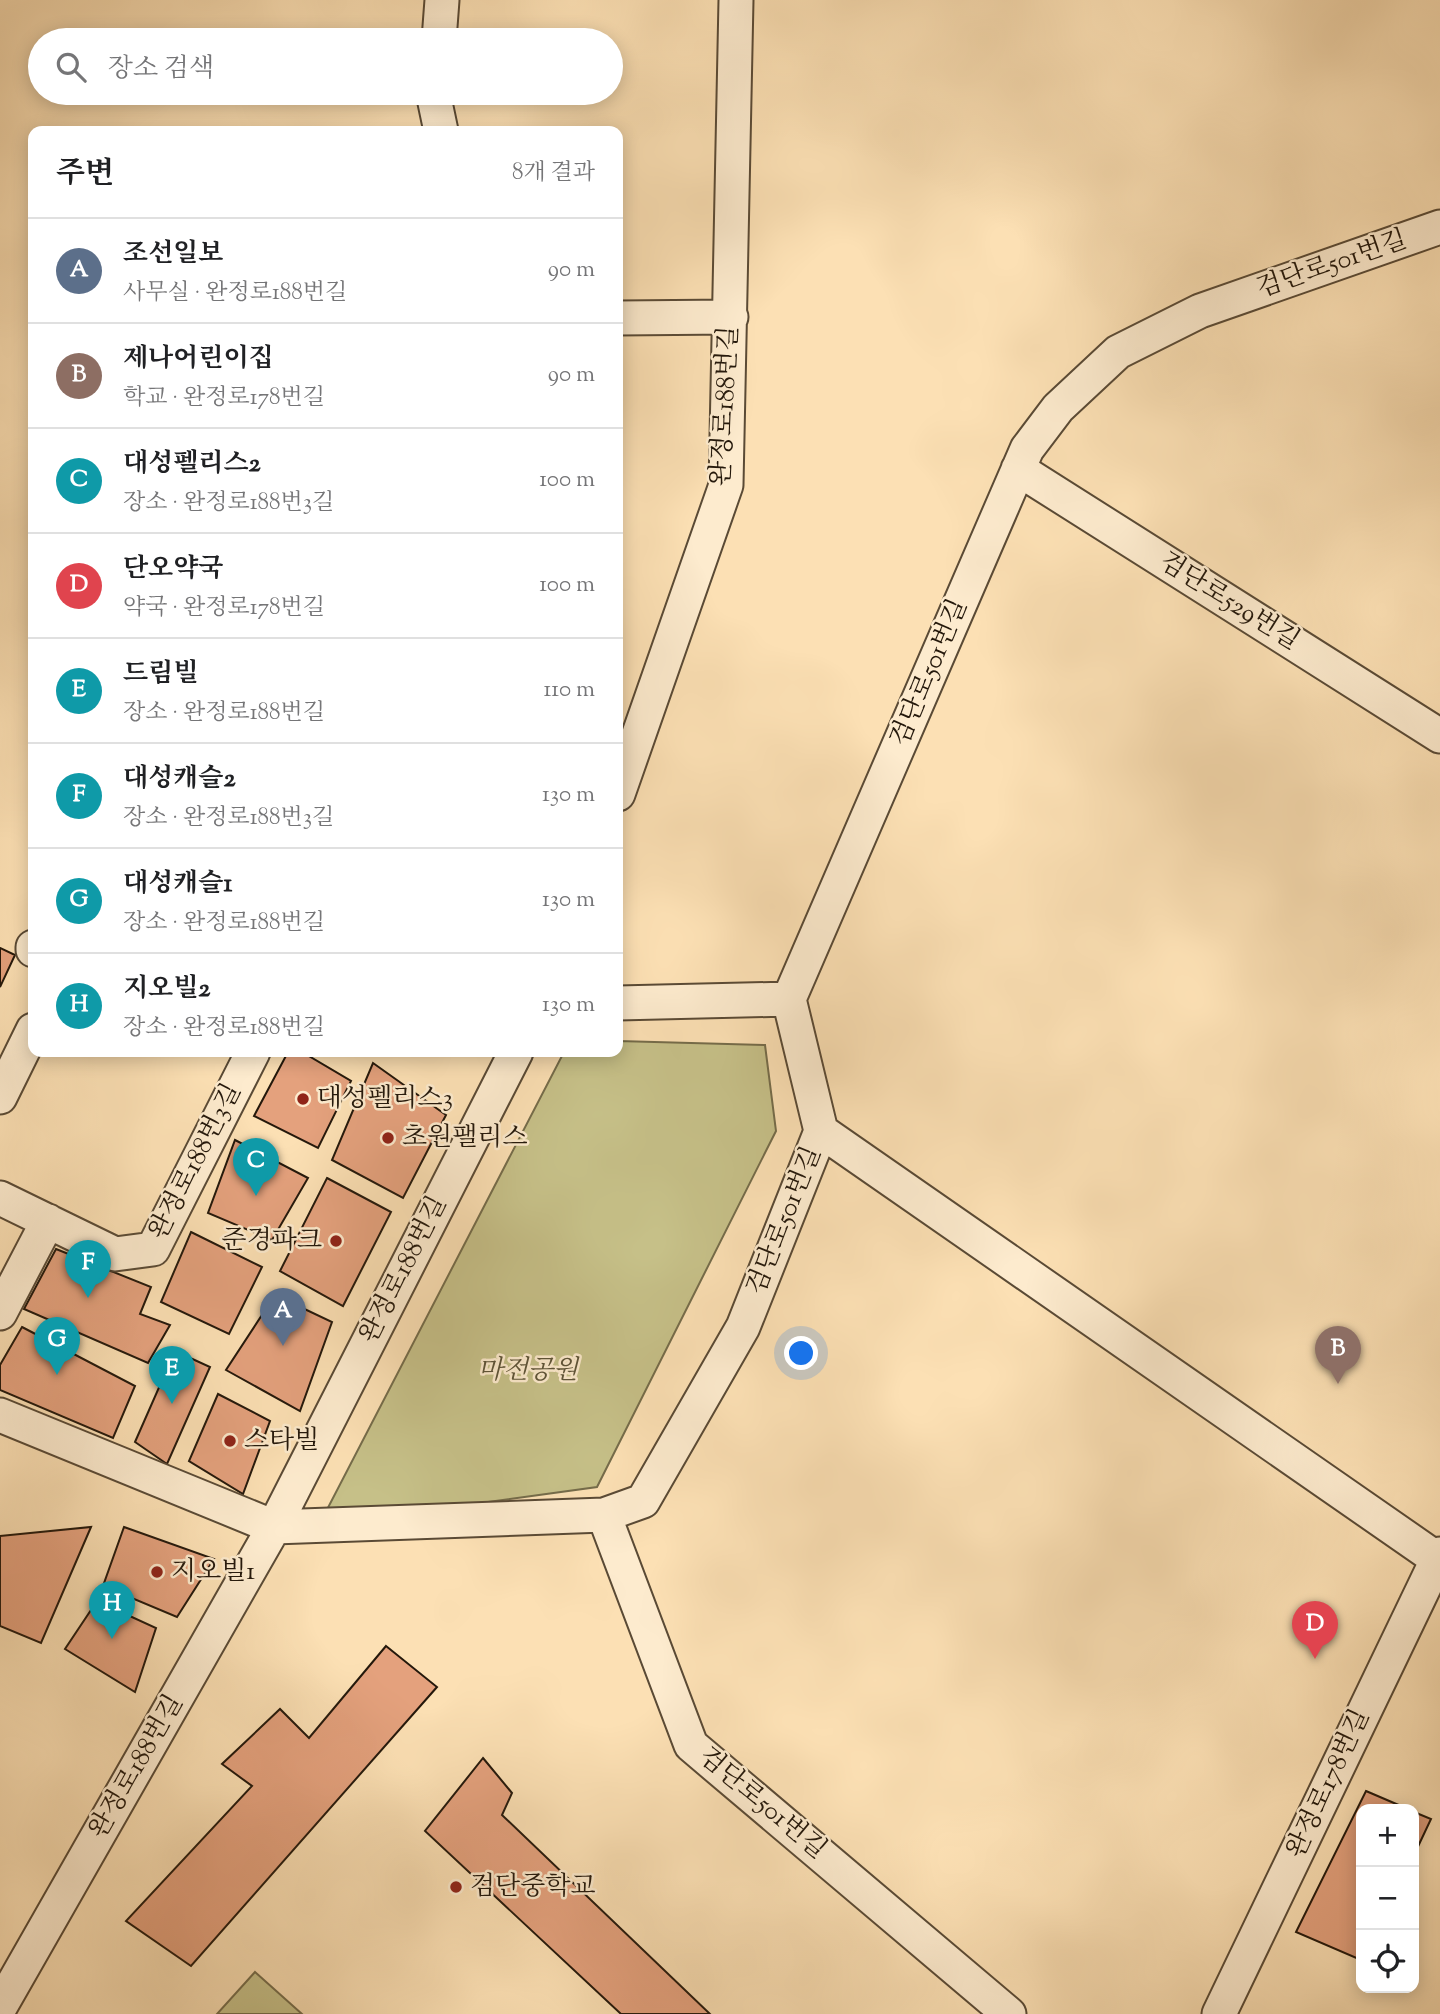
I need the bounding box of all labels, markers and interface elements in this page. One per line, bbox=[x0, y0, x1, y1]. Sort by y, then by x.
search box bbox=[28, 28, 623, 105]
icon: search bbox=[52, 48, 90, 86]
text: 장소 검색 bbox=[108, 51, 214, 88]
text: 주변 bbox=[56, 153, 114, 196]
text: 8개 결과 bbox=[512, 157, 595, 190]
street label: 검단로501번길 bbox=[1252, 222, 1412, 308]
text: 조선일보 bbox=[123, 236, 223, 273]
text: A bbox=[70, 254, 88, 287]
text: 90 m bbox=[548, 254, 595, 287]
text: 사무실 · 완정로188번길 bbox=[123, 277, 347, 310]
street label: 완정로188번길 bbox=[703, 325, 749, 487]
text: 제나어린이집 bbox=[123, 341, 274, 378]
text: B bbox=[72, 359, 86, 392]
text: 90 m bbox=[548, 359, 595, 392]
text: 학교 · 완정로178번길 bbox=[123, 382, 325, 415]
text: 대성펠리스2 bbox=[123, 446, 261, 483]
text: C bbox=[70, 464, 88, 497]
text: 100 m bbox=[539, 464, 595, 497]
text: 장소 · 완정로188번3길 bbox=[123, 487, 334, 520]
street label: 검단로529번길 bbox=[1152, 544, 1306, 660]
text: 단오약국 bbox=[123, 551, 223, 588]
text: D bbox=[70, 569, 88, 602]
text: 100 m bbox=[539, 569, 595, 602]
text: 약국 · 완정로178번길 bbox=[123, 592, 325, 625]
street label: 검단로501번길 bbox=[882, 594, 978, 752]
text: 드림빌 bbox=[123, 656, 198, 693]
text: E bbox=[72, 674, 86, 707]
text: 110 m bbox=[544, 674, 595, 707]
text: 장소 · 완정로188번길 bbox=[123, 697, 325, 730]
text: 대성캐슬2 bbox=[123, 761, 236, 798]
text: F bbox=[73, 779, 85, 812]
text: 130 m bbox=[542, 779, 595, 812]
text: 장소 · 완정로188번3길 bbox=[123, 802, 334, 835]
text: 대성캐슬1 bbox=[123, 866, 232, 903]
text: G bbox=[70, 884, 88, 917]
text: 130 m bbox=[542, 884, 595, 917]
text: 장소 · 완정로188번길 bbox=[123, 907, 325, 940]
text: 지오빌2 bbox=[123, 971, 211, 1008]
text: H bbox=[70, 989, 88, 1022]
text: 130 m bbox=[542, 989, 595, 1022]
text: 장소 · 완정로188번길 bbox=[123, 1012, 325, 1045]
street label: 완정로188번3길 bbox=[141, 1077, 251, 1247]
place label: 대성펠리스3 bbox=[317, 1081, 453, 1118]
marker: 대성펠리스3 bbox=[295, 1091, 311, 1107]
place label: 초원팰리스 bbox=[402, 1120, 528, 1157]
marker: 초원팰리스 bbox=[380, 1130, 396, 1146]
pin: C bbox=[233, 1138, 279, 1196]
street label: 검단로501번길 bbox=[738, 1141, 832, 1301]
street label: 완정로188번길 bbox=[351, 1190, 457, 1350]
place label: 준경파크 bbox=[222, 1223, 322, 1260]
marker: 준경파크 bbox=[328, 1233, 344, 1249]
pin: F bbox=[65, 1240, 111, 1298]
pin: A bbox=[260, 1288, 306, 1346]
pin: G bbox=[34, 1317, 80, 1375]
pin: B bbox=[1315, 1326, 1361, 1384]
your location bbox=[784, 1336, 818, 1370]
pin: E bbox=[149, 1346, 195, 1404]
park label: 마전공원 bbox=[478, 1353, 580, 1390]
place label: 스타빌 bbox=[244, 1423, 319, 1460]
marker: 스타빌 bbox=[222, 1433, 238, 1449]
place label: 지오빌1 bbox=[171, 1554, 255, 1591]
marker: 지오빌1 bbox=[149, 1564, 165, 1580]
pin: H bbox=[89, 1581, 135, 1639]
pin: D bbox=[1292, 1601, 1338, 1659]
street label: 완정로188번길 bbox=[81, 1688, 193, 1846]
street label: 완정로178번길 bbox=[1278, 1703, 1380, 1865]
street label: 검단로501번길 bbox=[690, 1739, 834, 1869]
map controls bbox=[1356, 1804, 1419, 1993]
button: + bbox=[1356, 1804, 1419, 1867]
button: − bbox=[1356, 1867, 1419, 1930]
place label: 검단중학교 bbox=[470, 1869, 596, 1906]
marker: 검단중학교 bbox=[448, 1879, 464, 1895]
button: locate bbox=[1356, 1930, 1419, 1993]

